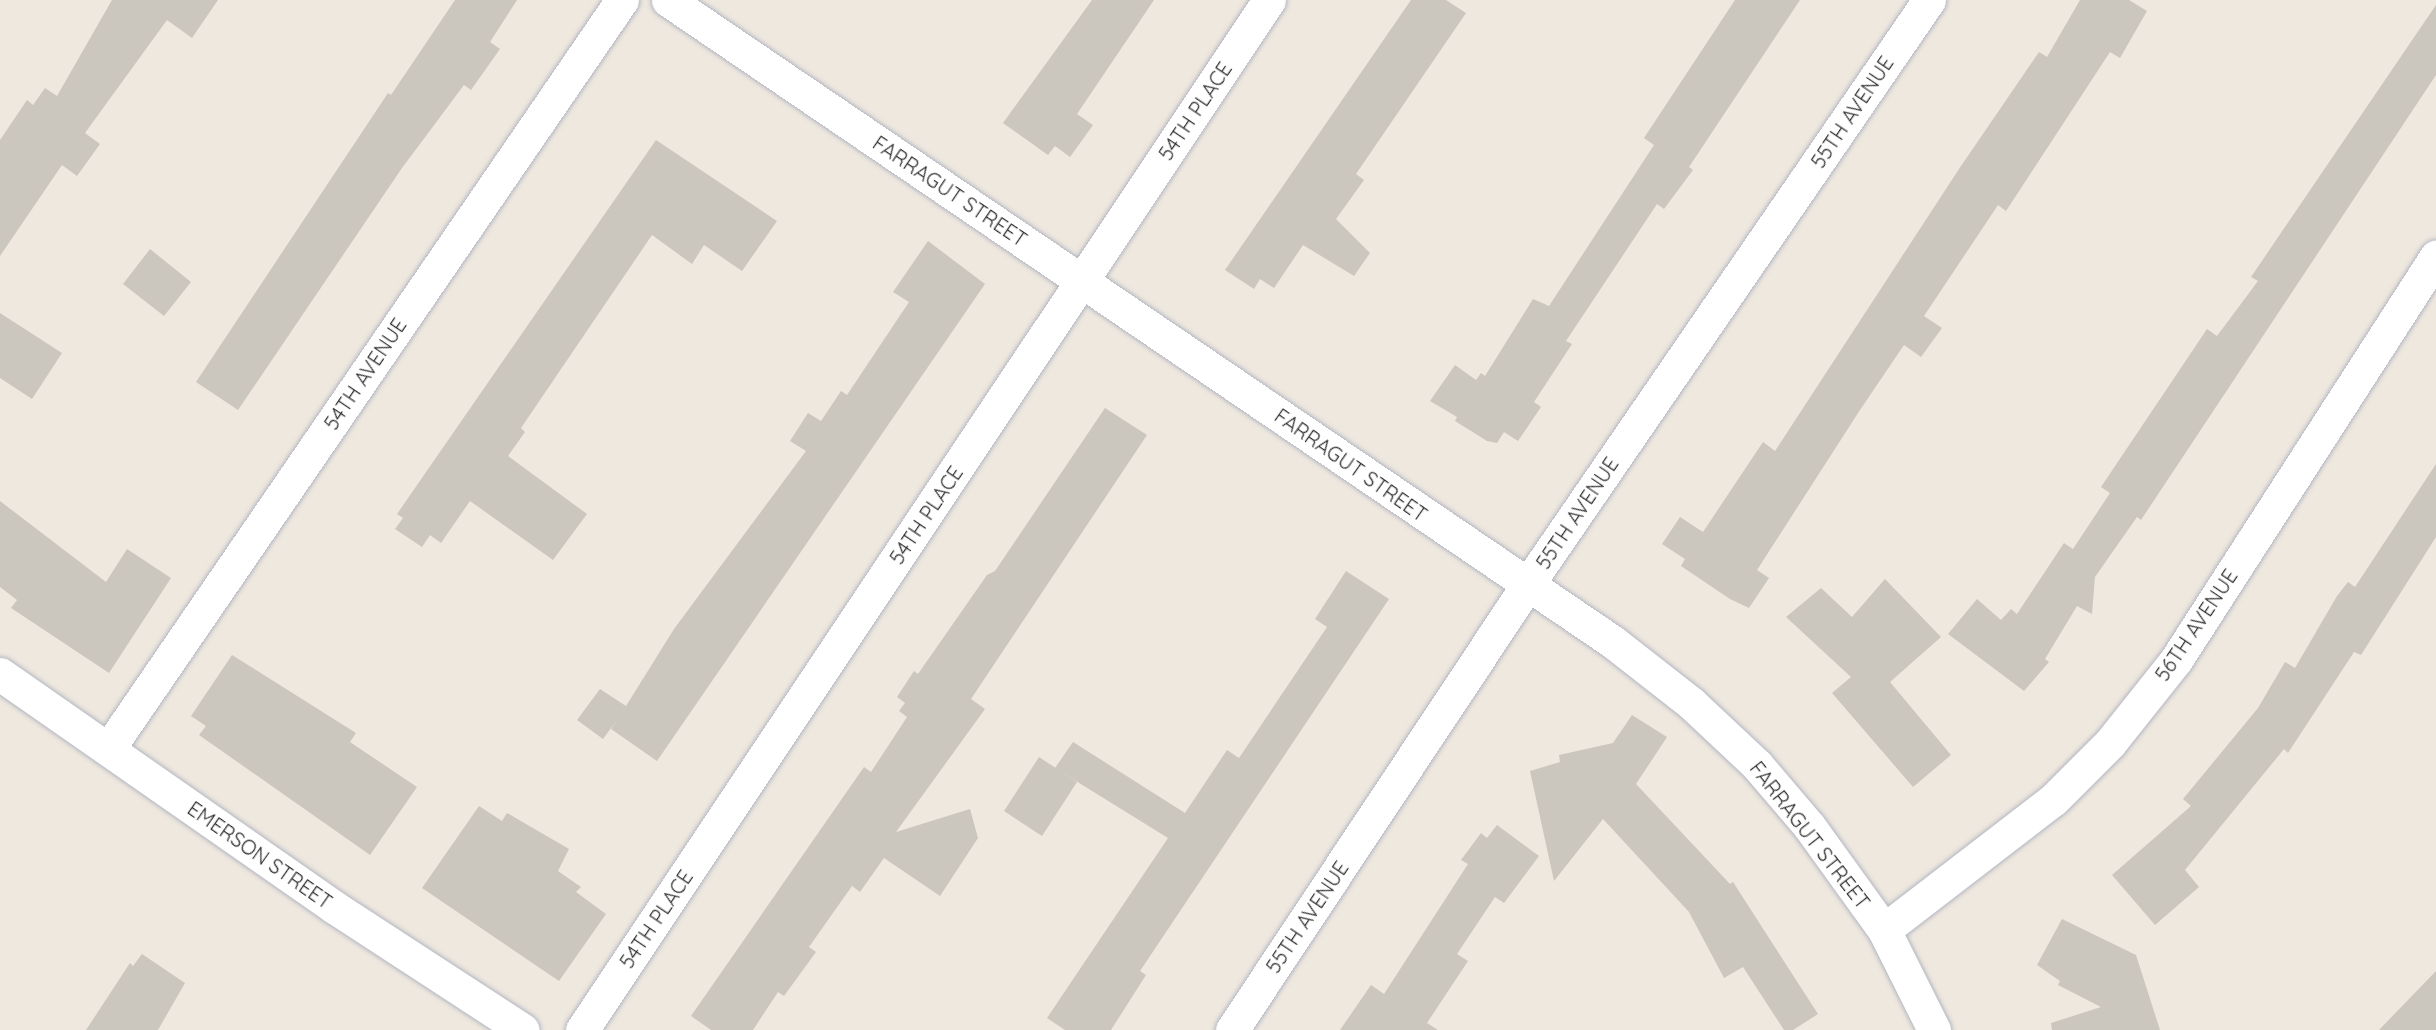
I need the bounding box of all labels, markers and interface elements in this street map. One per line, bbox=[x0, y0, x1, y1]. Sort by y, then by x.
street label: 55TH AVENUE bbox=[1806, 52, 1898, 172]
street label: 54TH PLACE bbox=[1153, 57, 1237, 165]
street label: FARRAGUT STREET bbox=[868, 131, 1032, 251]
street label: 54TH AVENUE bbox=[319, 314, 411, 434]
street label: FARRAGUT STREET bbox=[1270, 403, 1432, 527]
street label: 55TH AVENUE bbox=[1531, 453, 1623, 573]
street label: 54TH PLACE bbox=[884, 461, 968, 569]
street label: 56TH AVENUE bbox=[2150, 565, 2242, 685]
street label: FARRAGUT STREET bbox=[1745, 757, 1875, 913]
street label: EMERSON STREET bbox=[183, 796, 337, 914]
street label: 55TH AVENUE bbox=[1261, 857, 1353, 977]
street label: 54TH PLACE bbox=[614, 865, 698, 973]

